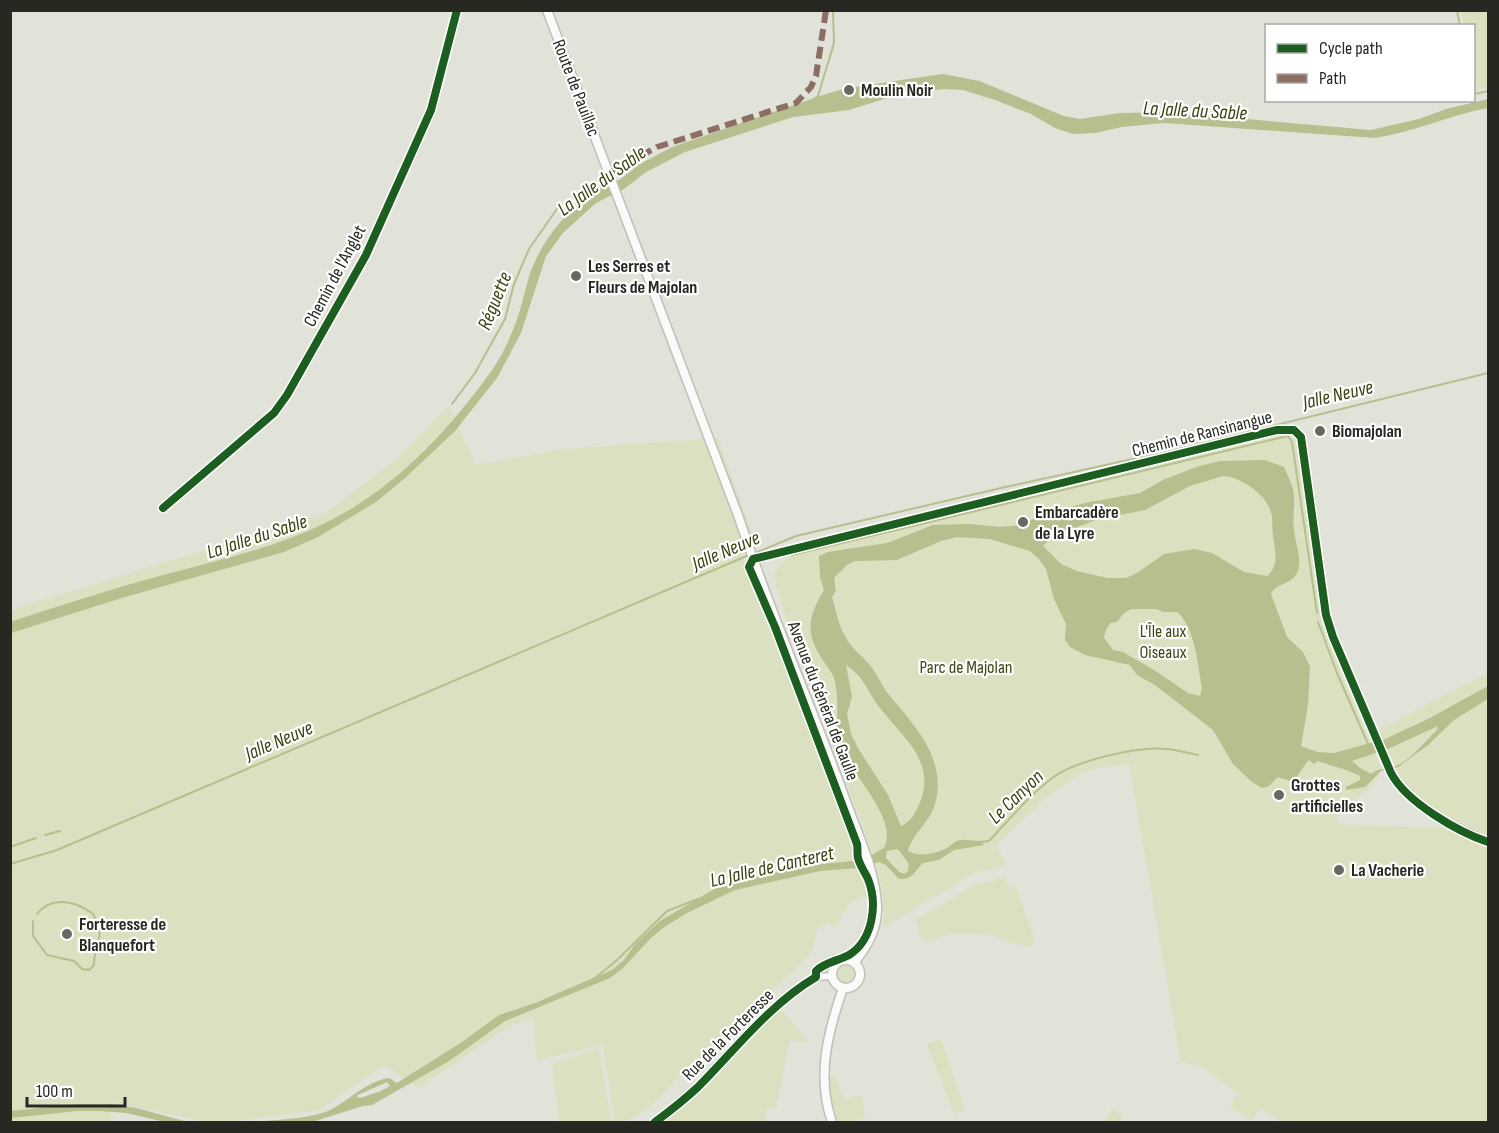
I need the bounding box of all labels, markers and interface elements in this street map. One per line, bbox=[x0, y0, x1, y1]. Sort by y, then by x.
legend bbox=[1265, 24, 1475, 102]
street label: Route de Pauillac bbox=[548, 37, 604, 139]
text: Cycle path bbox=[1319, 38, 1383, 59]
text: Path bbox=[1319, 68, 1347, 89]
place label: Moulin Noir bbox=[861, 80, 934, 101]
marker: Moulin Noir bbox=[842, 83, 856, 97]
water label: La Jalle du Sable bbox=[1142, 96, 1248, 126]
water label: La Jalle du Sable bbox=[553, 141, 651, 221]
street label: Chemin de l'Anglet bbox=[299, 221, 371, 330]
place label: Les Serres et Fleurs de Majolan bbox=[588, 256, 697, 298]
water label: Réguette bbox=[473, 268, 517, 333]
marker: Les Serres et Fleurs de Majolan bbox=[569, 269, 583, 283]
water label: Jalle Neuve bbox=[1299, 375, 1376, 415]
street label: Chemin de Ransinangue bbox=[1130, 406, 1274, 462]
place label: Biomajolan bbox=[1332, 421, 1402, 442]
marker: Biomajolan bbox=[1313, 424, 1327, 438]
place label: Embarcadère de la Lyre bbox=[1035, 502, 1119, 544]
water label: La Jalle du Sable bbox=[204, 509, 310, 565]
marker: Embarcadère de la Lyre bbox=[1016, 515, 1030, 529]
water label: Jalle Neuve bbox=[687, 526, 764, 576]
street label: Avenue du Général de Gaulle bbox=[783, 617, 863, 784]
park label: L'Île aux Oiseaux bbox=[1139, 621, 1187, 663]
park label: Parc de Majolan bbox=[919, 657, 1013, 678]
water label: Jalle Neuve bbox=[240, 716, 317, 766]
water label: Le Canyon bbox=[983, 765, 1049, 829]
place label: Grottes artificielles bbox=[1291, 775, 1363, 817]
marker: Grottes artificielles bbox=[1272, 788, 1286, 802]
water label: La Jalle de Canteret bbox=[708, 841, 837, 893]
place label: La Vacherie bbox=[1351, 860, 1424, 881]
marker: La Vacherie bbox=[1332, 863, 1346, 877]
place label: Forteresse de Blanquefort bbox=[79, 914, 166, 956]
marker: Forteresse de Blanquefort bbox=[60, 927, 74, 941]
street label: Rue de la Forteresse bbox=[678, 985, 778, 1085]
scale bar bbox=[27, 1070, 124, 1108]
text: 100 m bbox=[36, 1081, 73, 1102]

